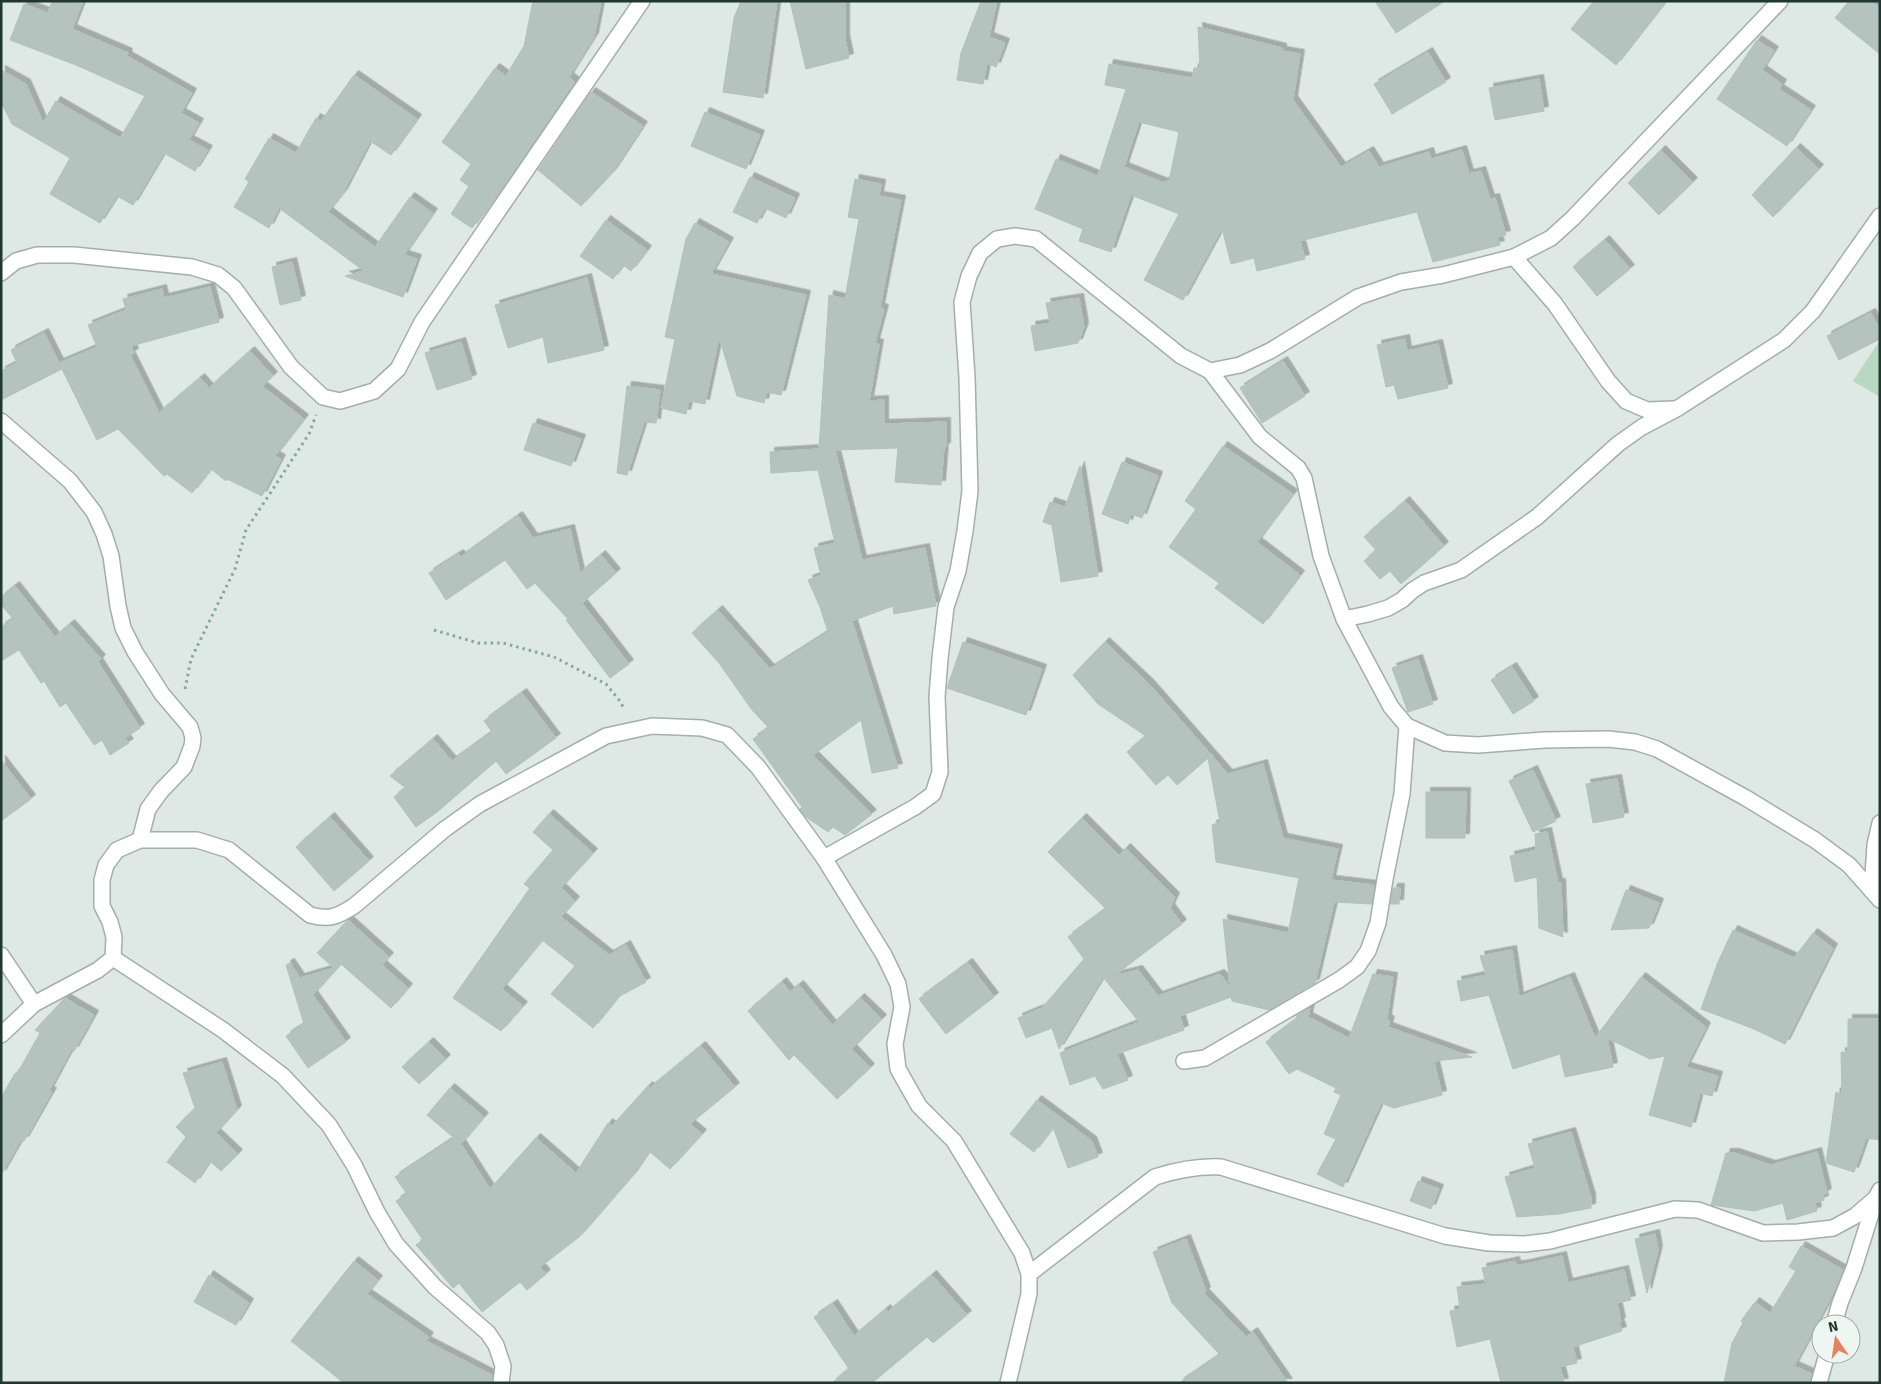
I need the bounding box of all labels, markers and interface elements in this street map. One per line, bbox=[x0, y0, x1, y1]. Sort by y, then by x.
north arrow bbox=[1811, 1314, 1861, 1364]
text: N bbox=[1827, 1317, 1840, 1336]

